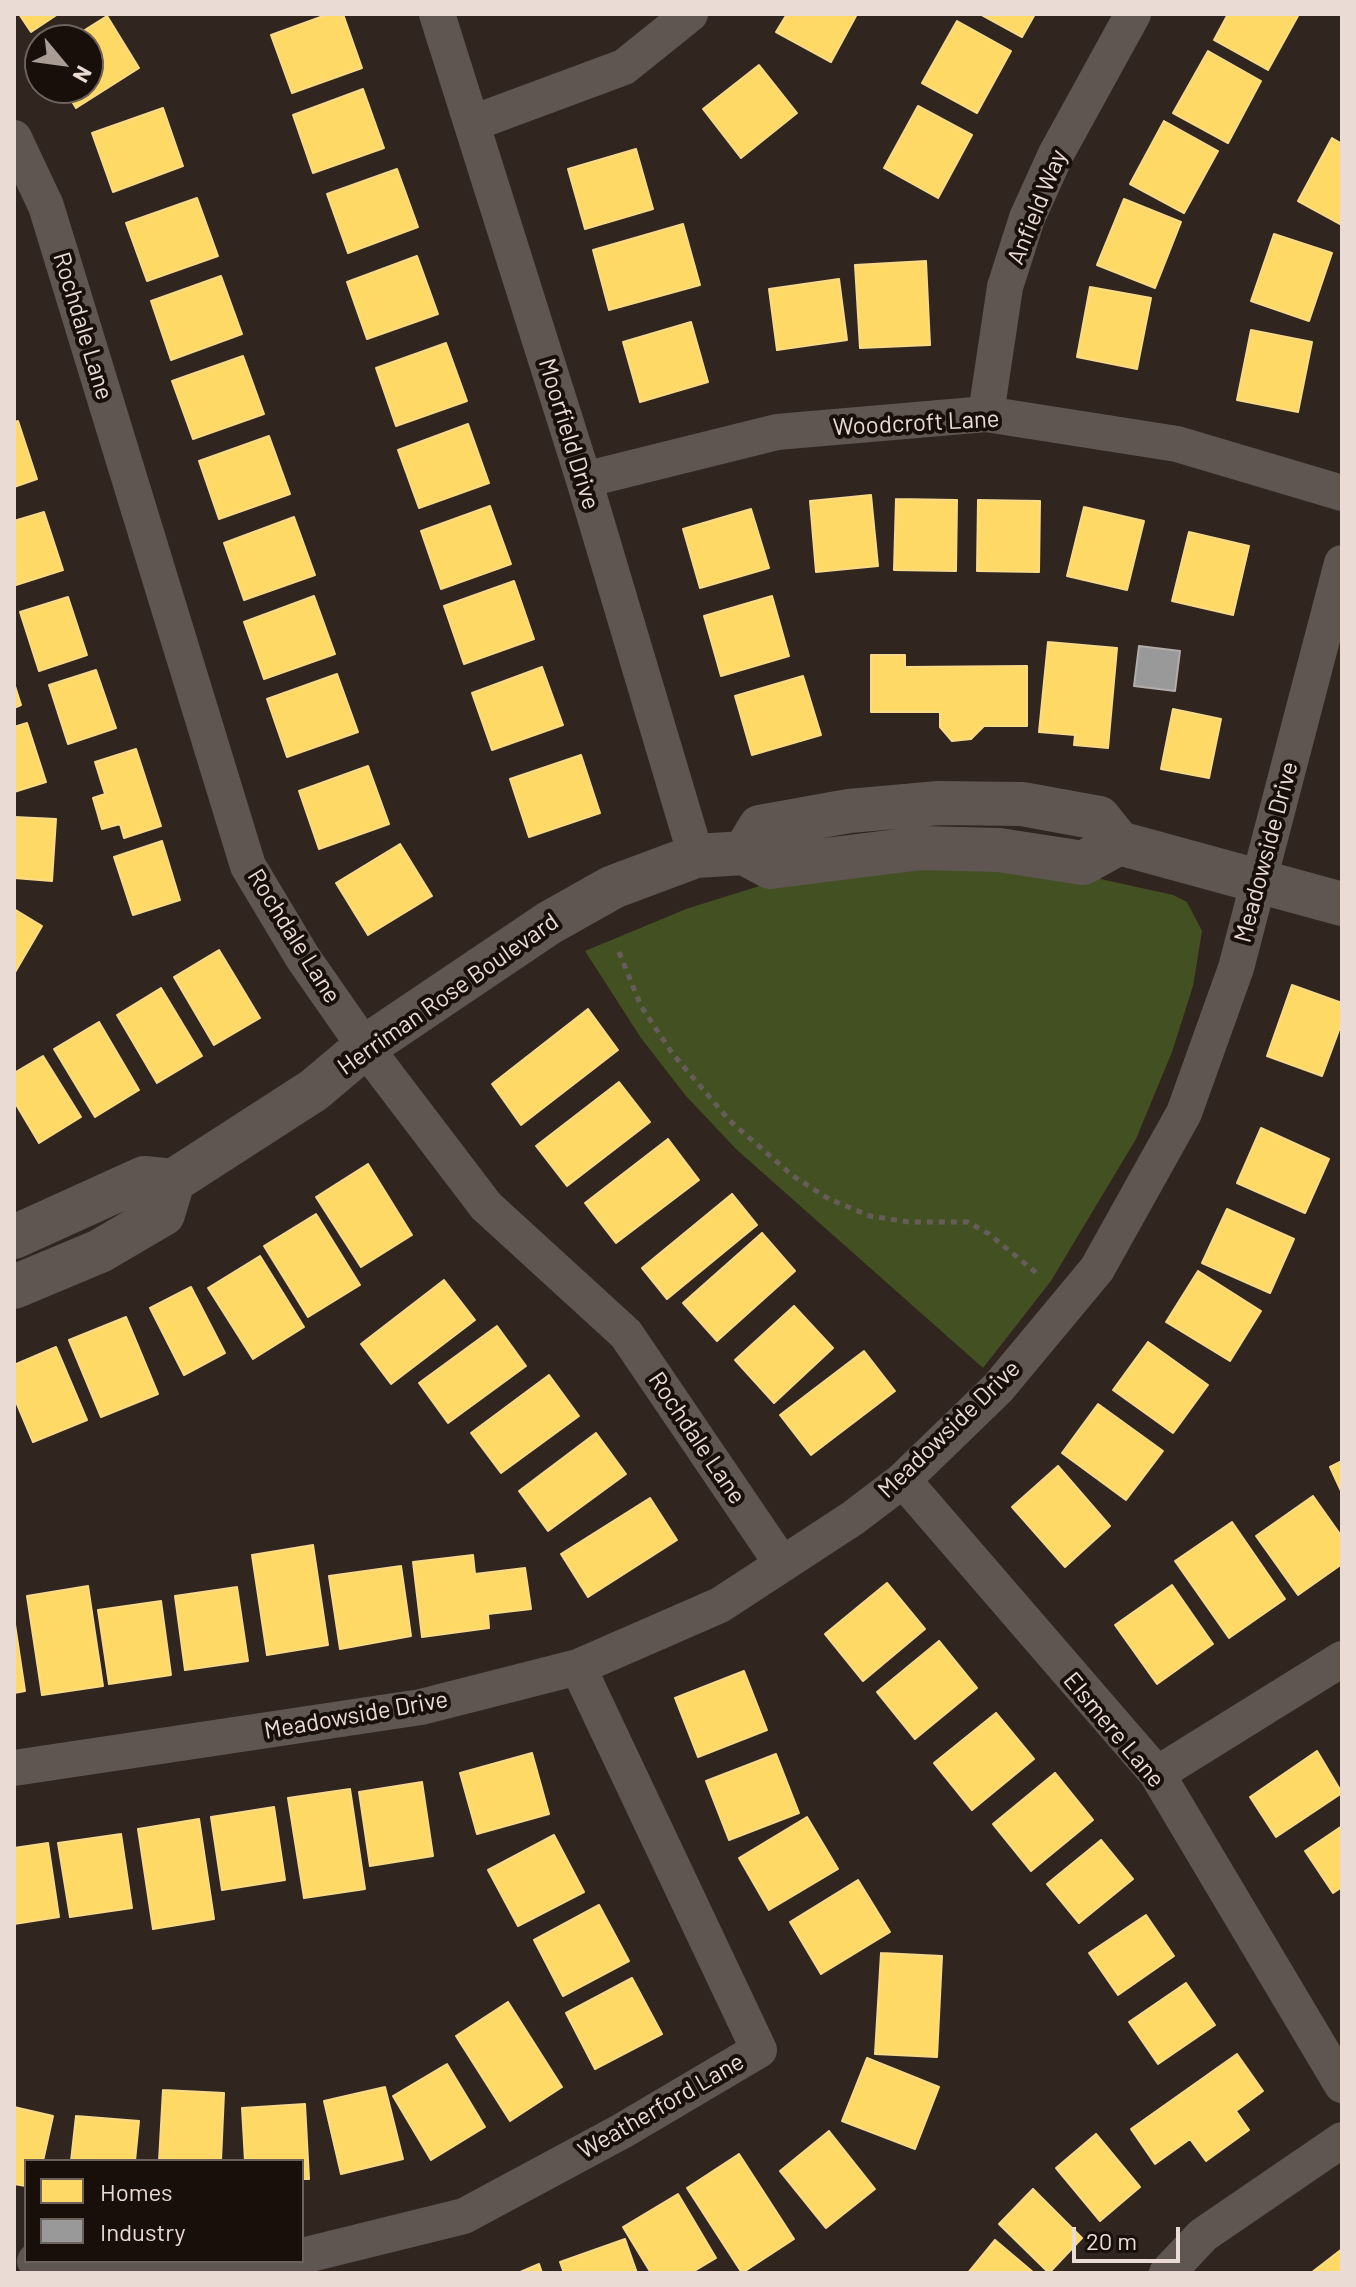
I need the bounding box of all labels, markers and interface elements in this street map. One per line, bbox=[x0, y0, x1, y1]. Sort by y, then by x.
north arrow bbox=[24, 24, 104, 104]
text: N bbox=[68, 62, 98, 87]
street label: Anfield Way bbox=[1001, 145, 1073, 269]
street label: Rochdale Lane bbox=[47, 249, 119, 403]
street label: Moorfield Drive bbox=[532, 355, 606, 513]
street label: Woodcroft Lane bbox=[832, 404, 1000, 442]
street label: Meadowside Drive bbox=[1228, 758, 1304, 946]
street label: Rochdale Lane bbox=[241, 864, 347, 1008]
street label: Herriman Rose Boulevard bbox=[332, 907, 564, 1081]
street label: Meadowside Drive bbox=[872, 1354, 1026, 1504]
street label: Rochdale Lane bbox=[642, 1367, 752, 1509]
street label: Elsmere Lane bbox=[1057, 1666, 1171, 1794]
street label: Meadowside Drive bbox=[262, 1685, 450, 1745]
street label: Weatherford Lane bbox=[573, 2047, 749, 2165]
legend bbox=[24, 2159, 304, 2263]
text: Homes bbox=[100, 2177, 173, 2206]
scale bar bbox=[1076, 2211, 1184, 2261]
text: Industry bbox=[100, 2217, 186, 2246]
text: 20 m bbox=[1086, 2226, 1137, 2255]

